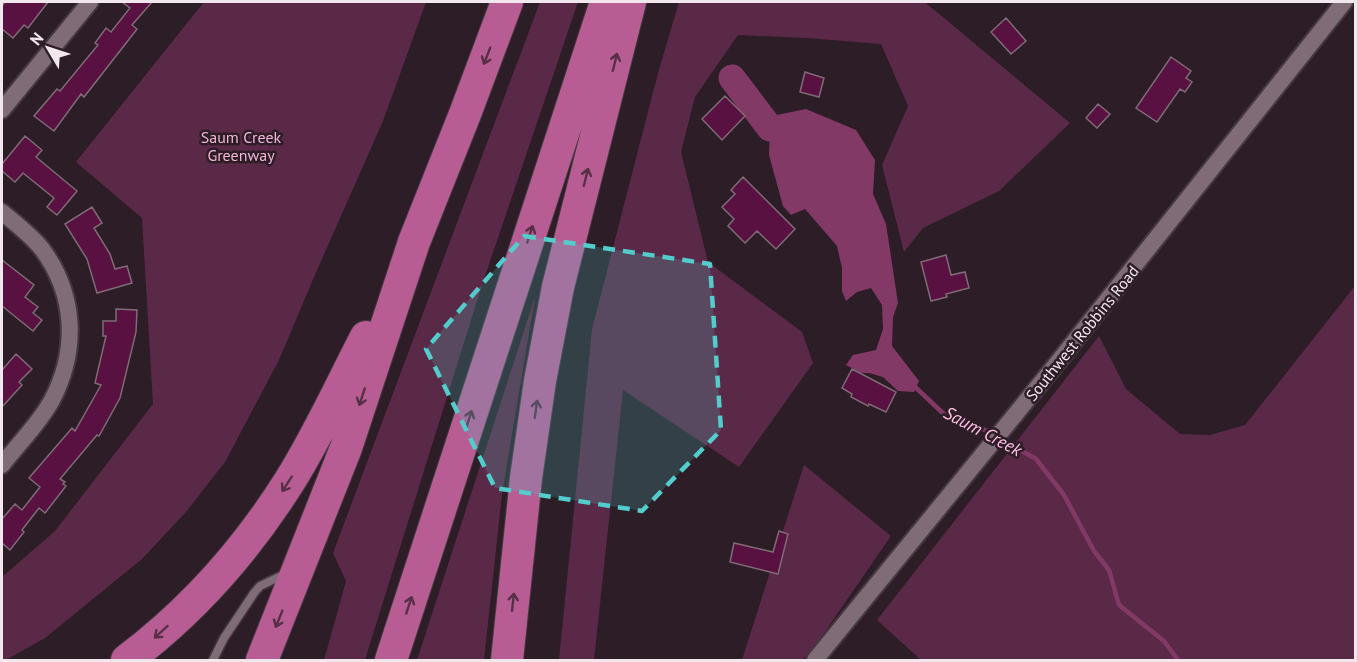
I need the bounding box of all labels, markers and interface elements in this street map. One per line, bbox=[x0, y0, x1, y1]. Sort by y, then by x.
north arrow bbox=[18, 18, 78, 78]
text: N bbox=[25, 28, 47, 49]
one-way arrow bbox=[480, 46, 491, 65]
one-way arrow bbox=[609, 53, 621, 72]
park label: Saum Creek Greenway bbox=[201, 127, 282, 165]
one-way arrow bbox=[581, 168, 593, 187]
one-way arrow bbox=[525, 225, 536, 244]
street label: Southwest Robbins Road bbox=[1021, 261, 1143, 405]
one-way arrow bbox=[356, 387, 367, 406]
one-way arrow bbox=[531, 399, 542, 419]
water label: Saum Creek bbox=[940, 401, 1027, 462]
one-way arrow bbox=[464, 410, 475, 429]
one-way arrow bbox=[281, 475, 293, 492]
one-way arrow bbox=[508, 593, 519, 613]
one-way arrow bbox=[404, 596, 415, 615]
one-way arrow bbox=[272, 610, 283, 628]
one-way arrow bbox=[154, 625, 169, 639]

